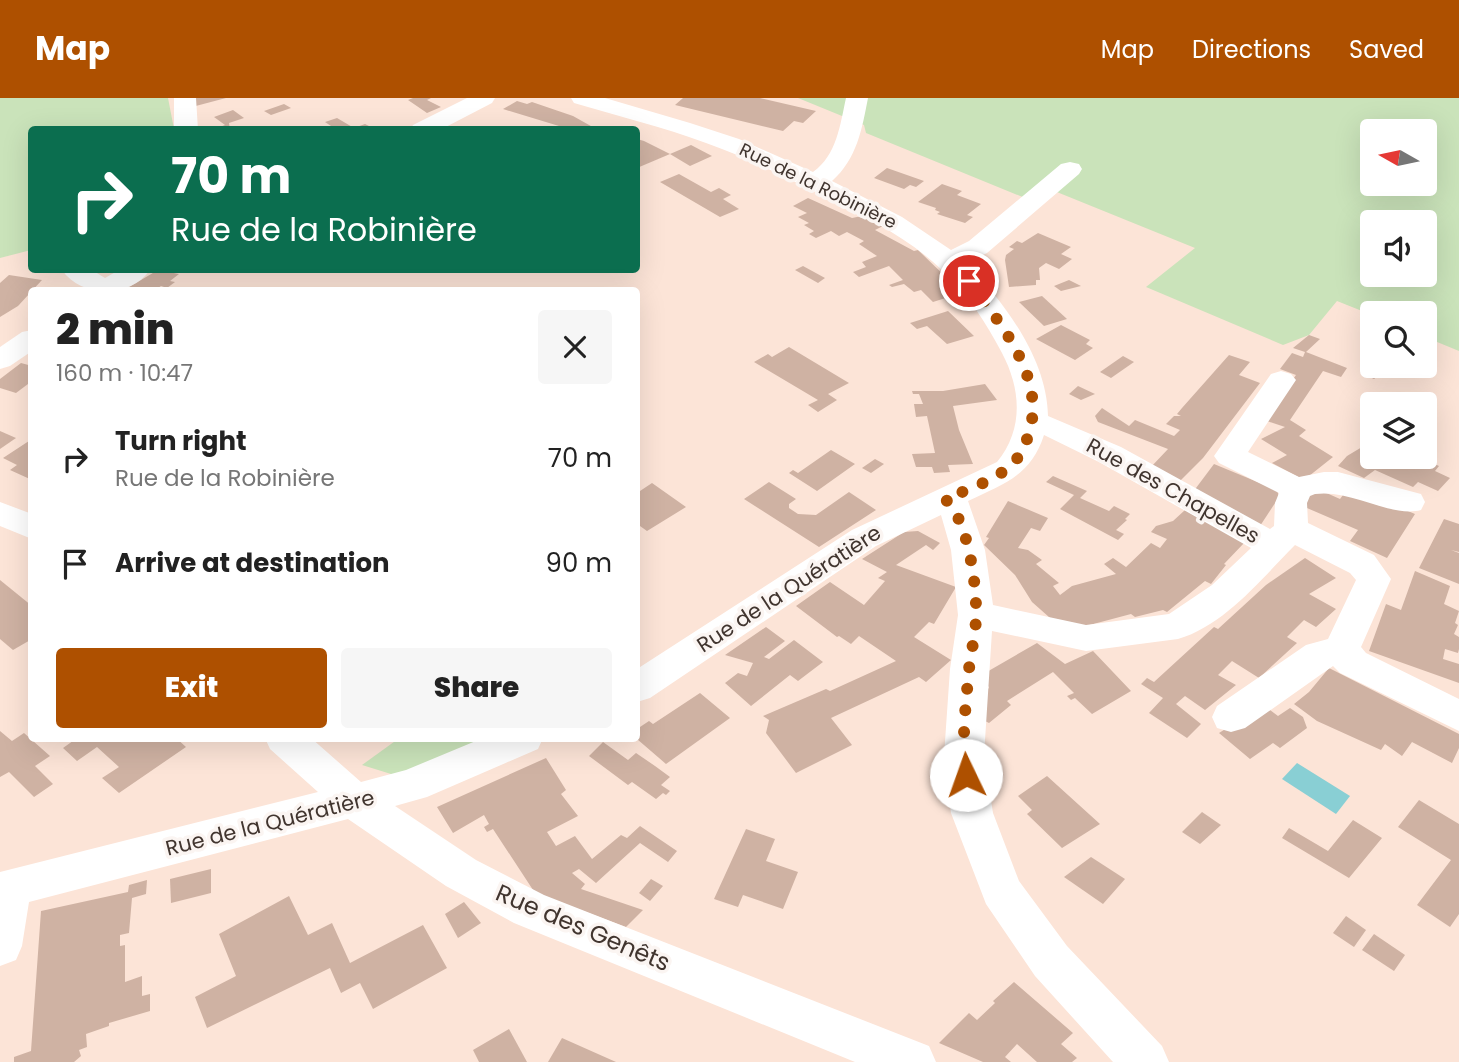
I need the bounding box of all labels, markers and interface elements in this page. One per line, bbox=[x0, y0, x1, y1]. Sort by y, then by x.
text: Map bbox=[35, 25, 110, 72]
text: Map bbox=[1101, 33, 1154, 66]
text: Directions bbox=[1192, 33, 1311, 66]
text: Saved bbox=[1349, 33, 1424, 66]
north arrow bbox=[1360, 119, 1437, 196]
map controls bbox=[1360, 119, 1437, 469]
street label: Rue de la Robinière bbox=[735, 137, 901, 234]
text: 70 m bbox=[171, 142, 291, 210]
icon: right bbox=[56, 154, 147, 245]
text: Rue de la Robinière bbox=[171, 207, 477, 252]
button: sound bbox=[1360, 210, 1437, 287]
pin bbox=[939, 251, 999, 311]
icon: arrive bbox=[950, 262, 988, 300]
text: 2 min bbox=[56, 300, 174, 359]
button: search bbox=[1360, 301, 1437, 378]
button: close bbox=[538, 310, 612, 384]
text: 160 m · 10:47 bbox=[56, 357, 193, 389]
button: layers bbox=[1360, 392, 1437, 469]
text: Turn right bbox=[115, 423, 247, 459]
street label: Rue des Chapelles bbox=[1081, 431, 1265, 550]
icon: right bbox=[56, 440, 94, 478]
text: 70 m bbox=[548, 440, 612, 476]
text: Rue de la Robinière bbox=[115, 462, 335, 494]
street label: Rue de la Quératière bbox=[691, 518, 887, 659]
icon: arrive bbox=[56, 545, 94, 583]
text: Arrive at destination bbox=[115, 545, 390, 581]
text: 90 m bbox=[546, 545, 612, 581]
button: Exit bbox=[56, 648, 327, 728]
button: Share bbox=[341, 648, 612, 728]
position arrow bbox=[929, 738, 1003, 812]
street label: Rue de la Quératière bbox=[162, 783, 377, 863]
street label: Rue des Genêts bbox=[491, 876, 675, 979]

